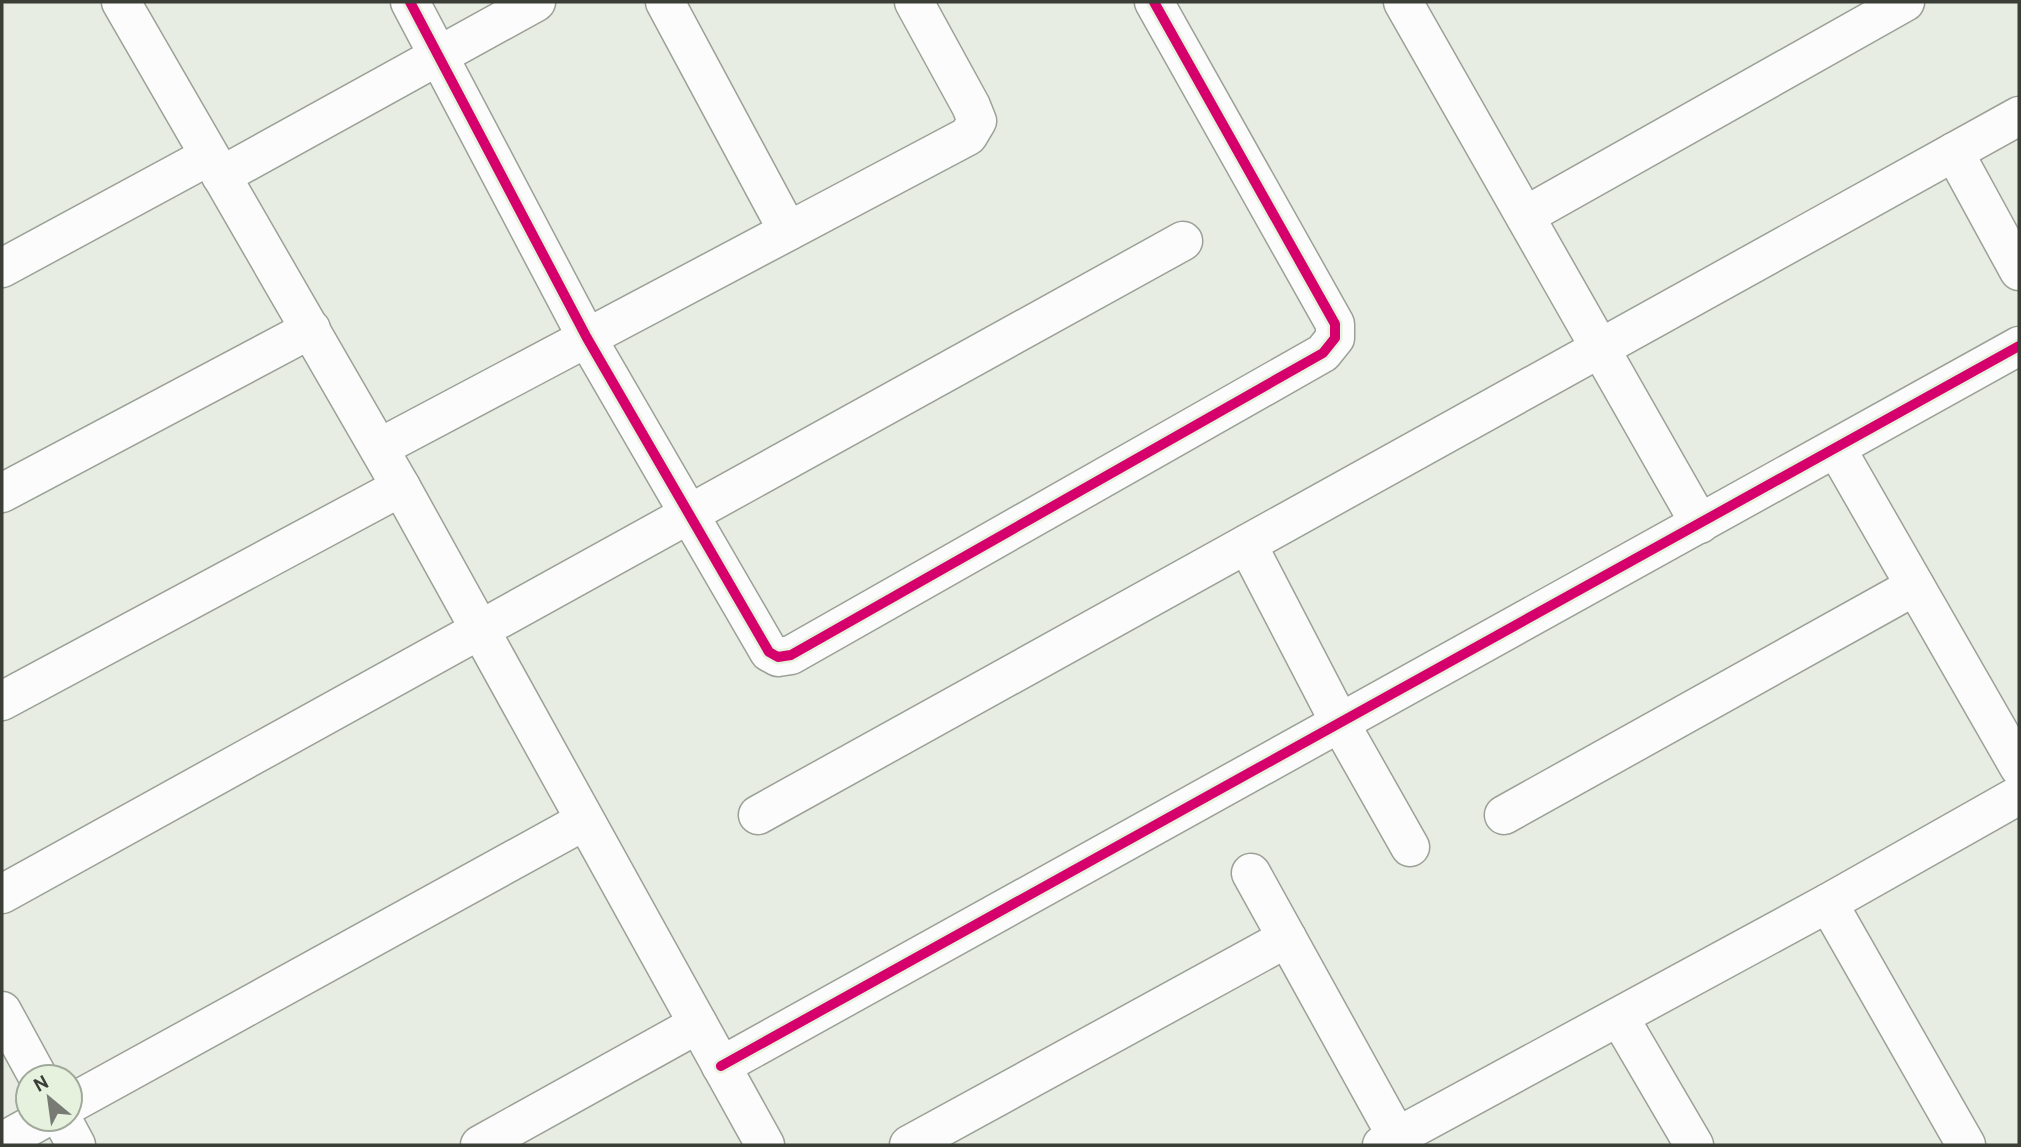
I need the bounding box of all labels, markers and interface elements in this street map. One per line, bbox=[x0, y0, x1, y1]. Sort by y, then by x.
north arrow bbox=[14, 1063, 84, 1133]
text: N bbox=[30, 1070, 52, 1097]

